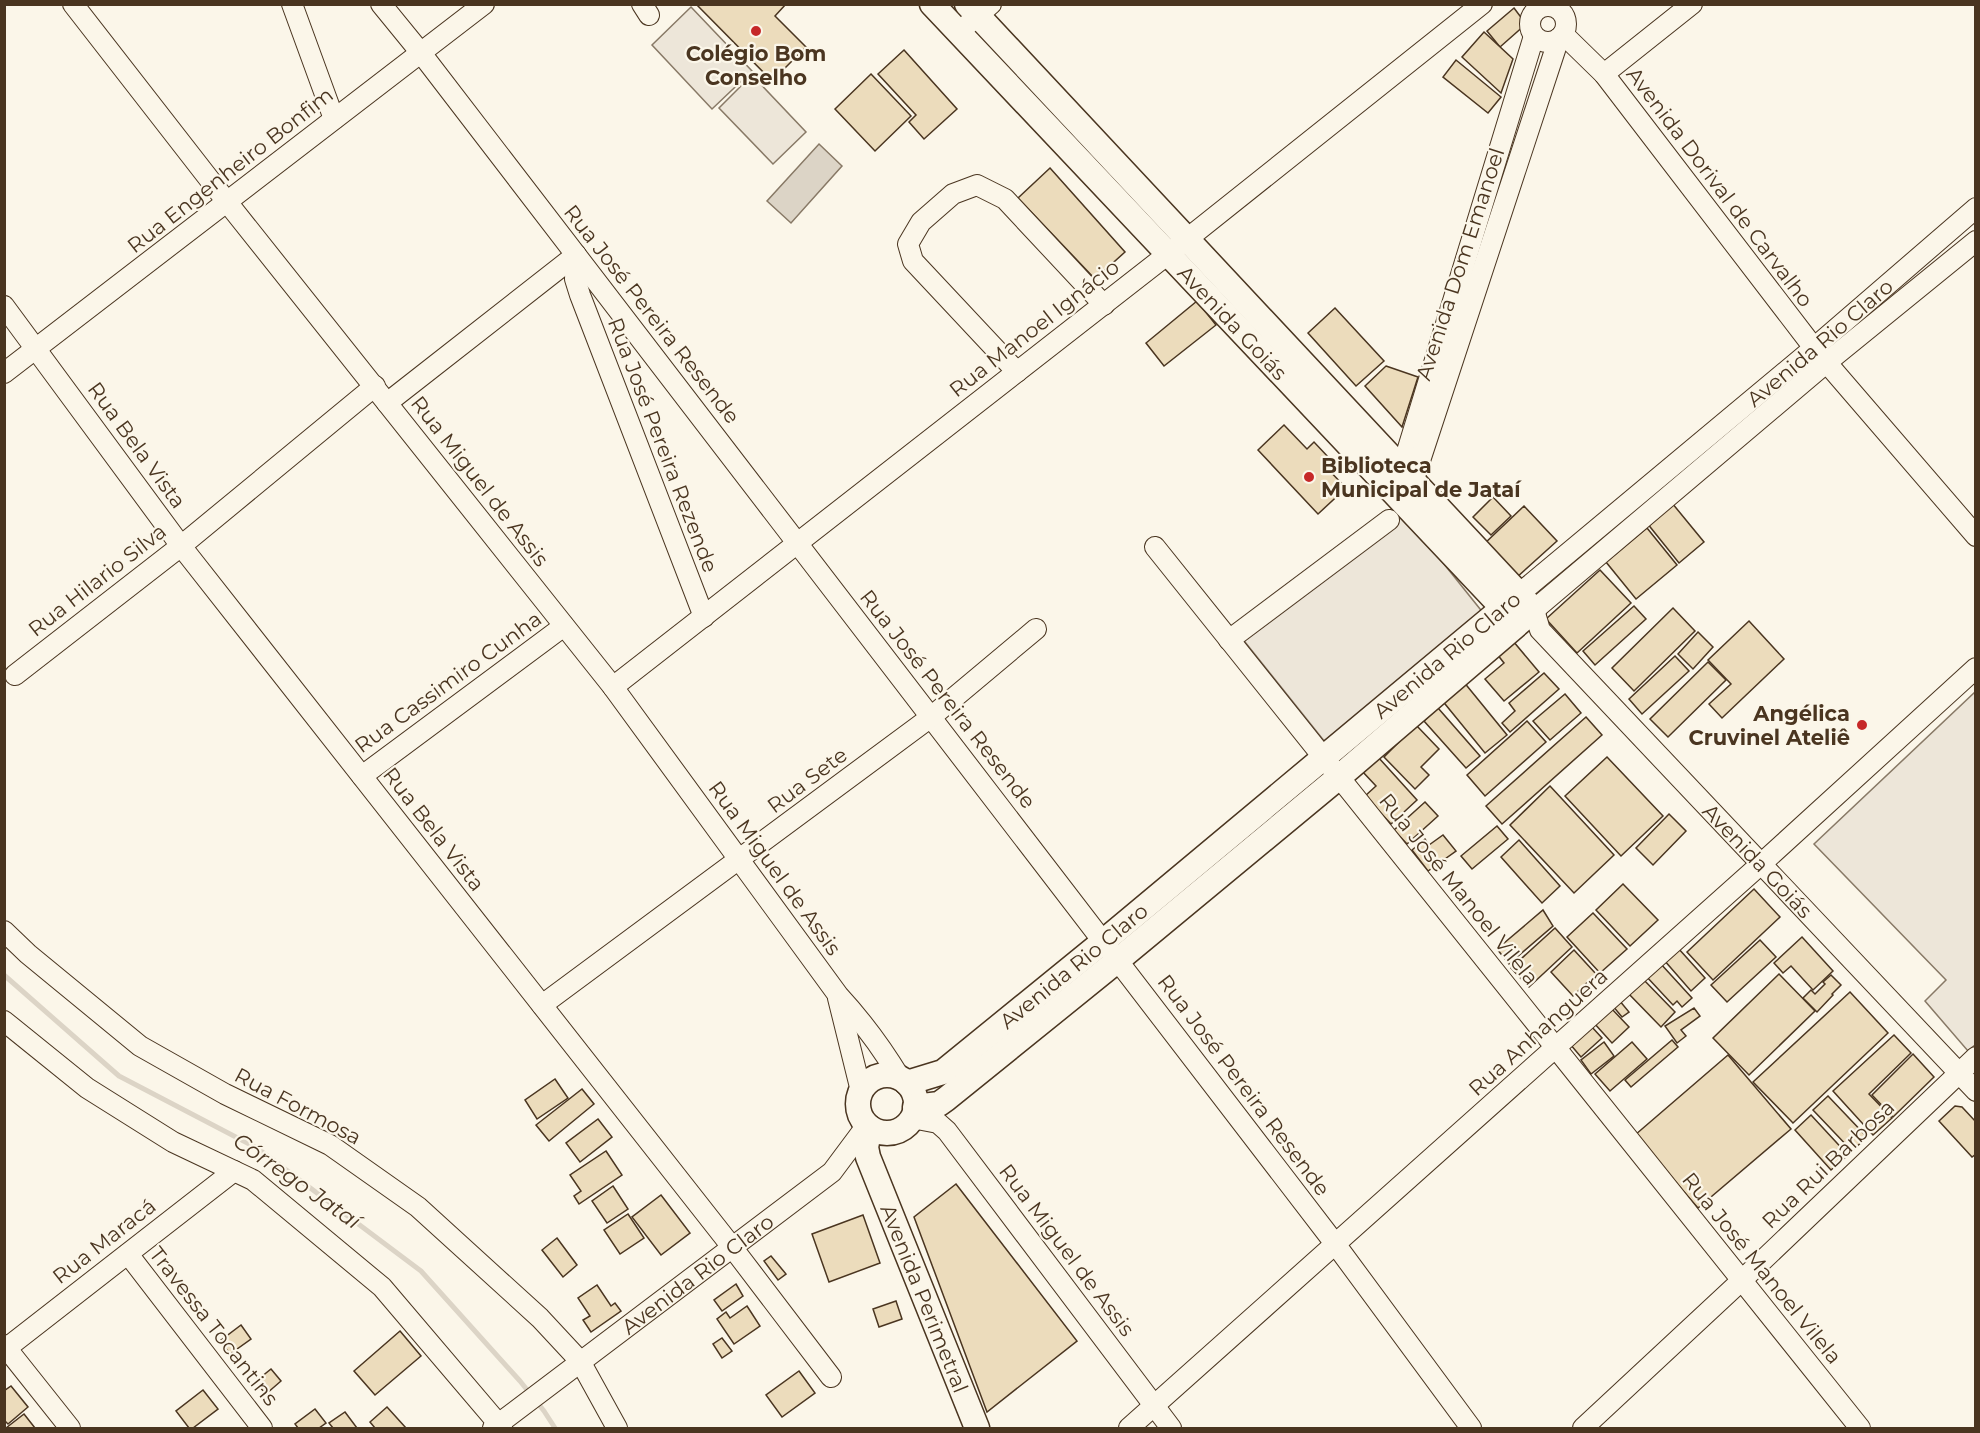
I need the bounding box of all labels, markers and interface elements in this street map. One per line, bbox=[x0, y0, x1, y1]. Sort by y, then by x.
marker: Colégio Bom Conselho bbox=[749, 24, 763, 38]
place label: Colégio Bom Conselho bbox=[686, 41, 826, 90]
street label: Avenida Dorival de Carvalho bbox=[1622, 62, 1818, 312]
street label: Rua Engenheiro Bonfim bbox=[122, 82, 338, 258]
street label: Avenida Dom Emanoel bbox=[1411, 145, 1509, 383]
street label: Rua José Pereira Resende bbox=[559, 200, 745, 428]
street label: Rua Manoel Ignácio bbox=[944, 254, 1124, 402]
street label: Avenida Goiás bbox=[1173, 260, 1293, 385]
street label: Avenida Rio Claro bbox=[1741, 273, 1898, 411]
street label: Rua José Pereira Rezende bbox=[603, 314, 723, 576]
street label: Rua Bela Vista bbox=[83, 377, 191, 513]
street label: Rua Miguel de Assis bbox=[406, 391, 554, 571]
place label: Biblioteca Municipal de Jataí bbox=[1321, 453, 1522, 502]
marker: Biblioteca Municipal de Jataí bbox=[1302, 470, 1316, 484]
street label: Rua Hilario Silva bbox=[23, 518, 171, 642]
street label: Rua José Pereira Resende bbox=[855, 585, 1041, 813]
street label: Avenida Rio Claro bbox=[1368, 586, 1526, 724]
street label: Rua Cassimiro Cunha bbox=[350, 606, 546, 758]
place label: Angélica Cruvinel Ateliê bbox=[1688, 701, 1850, 750]
marker: Angélica Cruvinel Ateliê bbox=[1855, 718, 1869, 732]
street label: Rua Sete bbox=[762, 742, 852, 818]
street label: Rua Bela Vista bbox=[378, 762, 490, 896]
street label: Rua Miguel de Assis bbox=[703, 776, 847, 960]
street label: Rua José Manoel Vilela bbox=[1374, 788, 1544, 990]
street label: Avenida Goiás bbox=[1698, 798, 1818, 923]
street label: Avenida Rio Claro bbox=[994, 898, 1153, 1034]
street label: Rua Anhanguera bbox=[1463, 963, 1613, 1101]
street label: Rua José Pereira Resende bbox=[1153, 969, 1335, 1201]
street label: Rua Formosa bbox=[230, 1062, 366, 1150]
street label: Rua Rui Barbosa bbox=[1757, 1095, 1899, 1233]
water label: Córrego Jataí bbox=[228, 1127, 368, 1237]
street label: Rua Miguel de Assis bbox=[994, 1159, 1140, 1341]
street label: Rua José Manoel Vilela bbox=[1677, 1167, 1847, 1369]
street label: Rua Maracá bbox=[48, 1193, 160, 1289]
street label: Avenida Perimetral bbox=[876, 1201, 974, 1396]
street label: Avenida Rio Claro bbox=[616, 1208, 778, 1339]
street label: Travessa Tocantins bbox=[144, 1242, 284, 1410]

